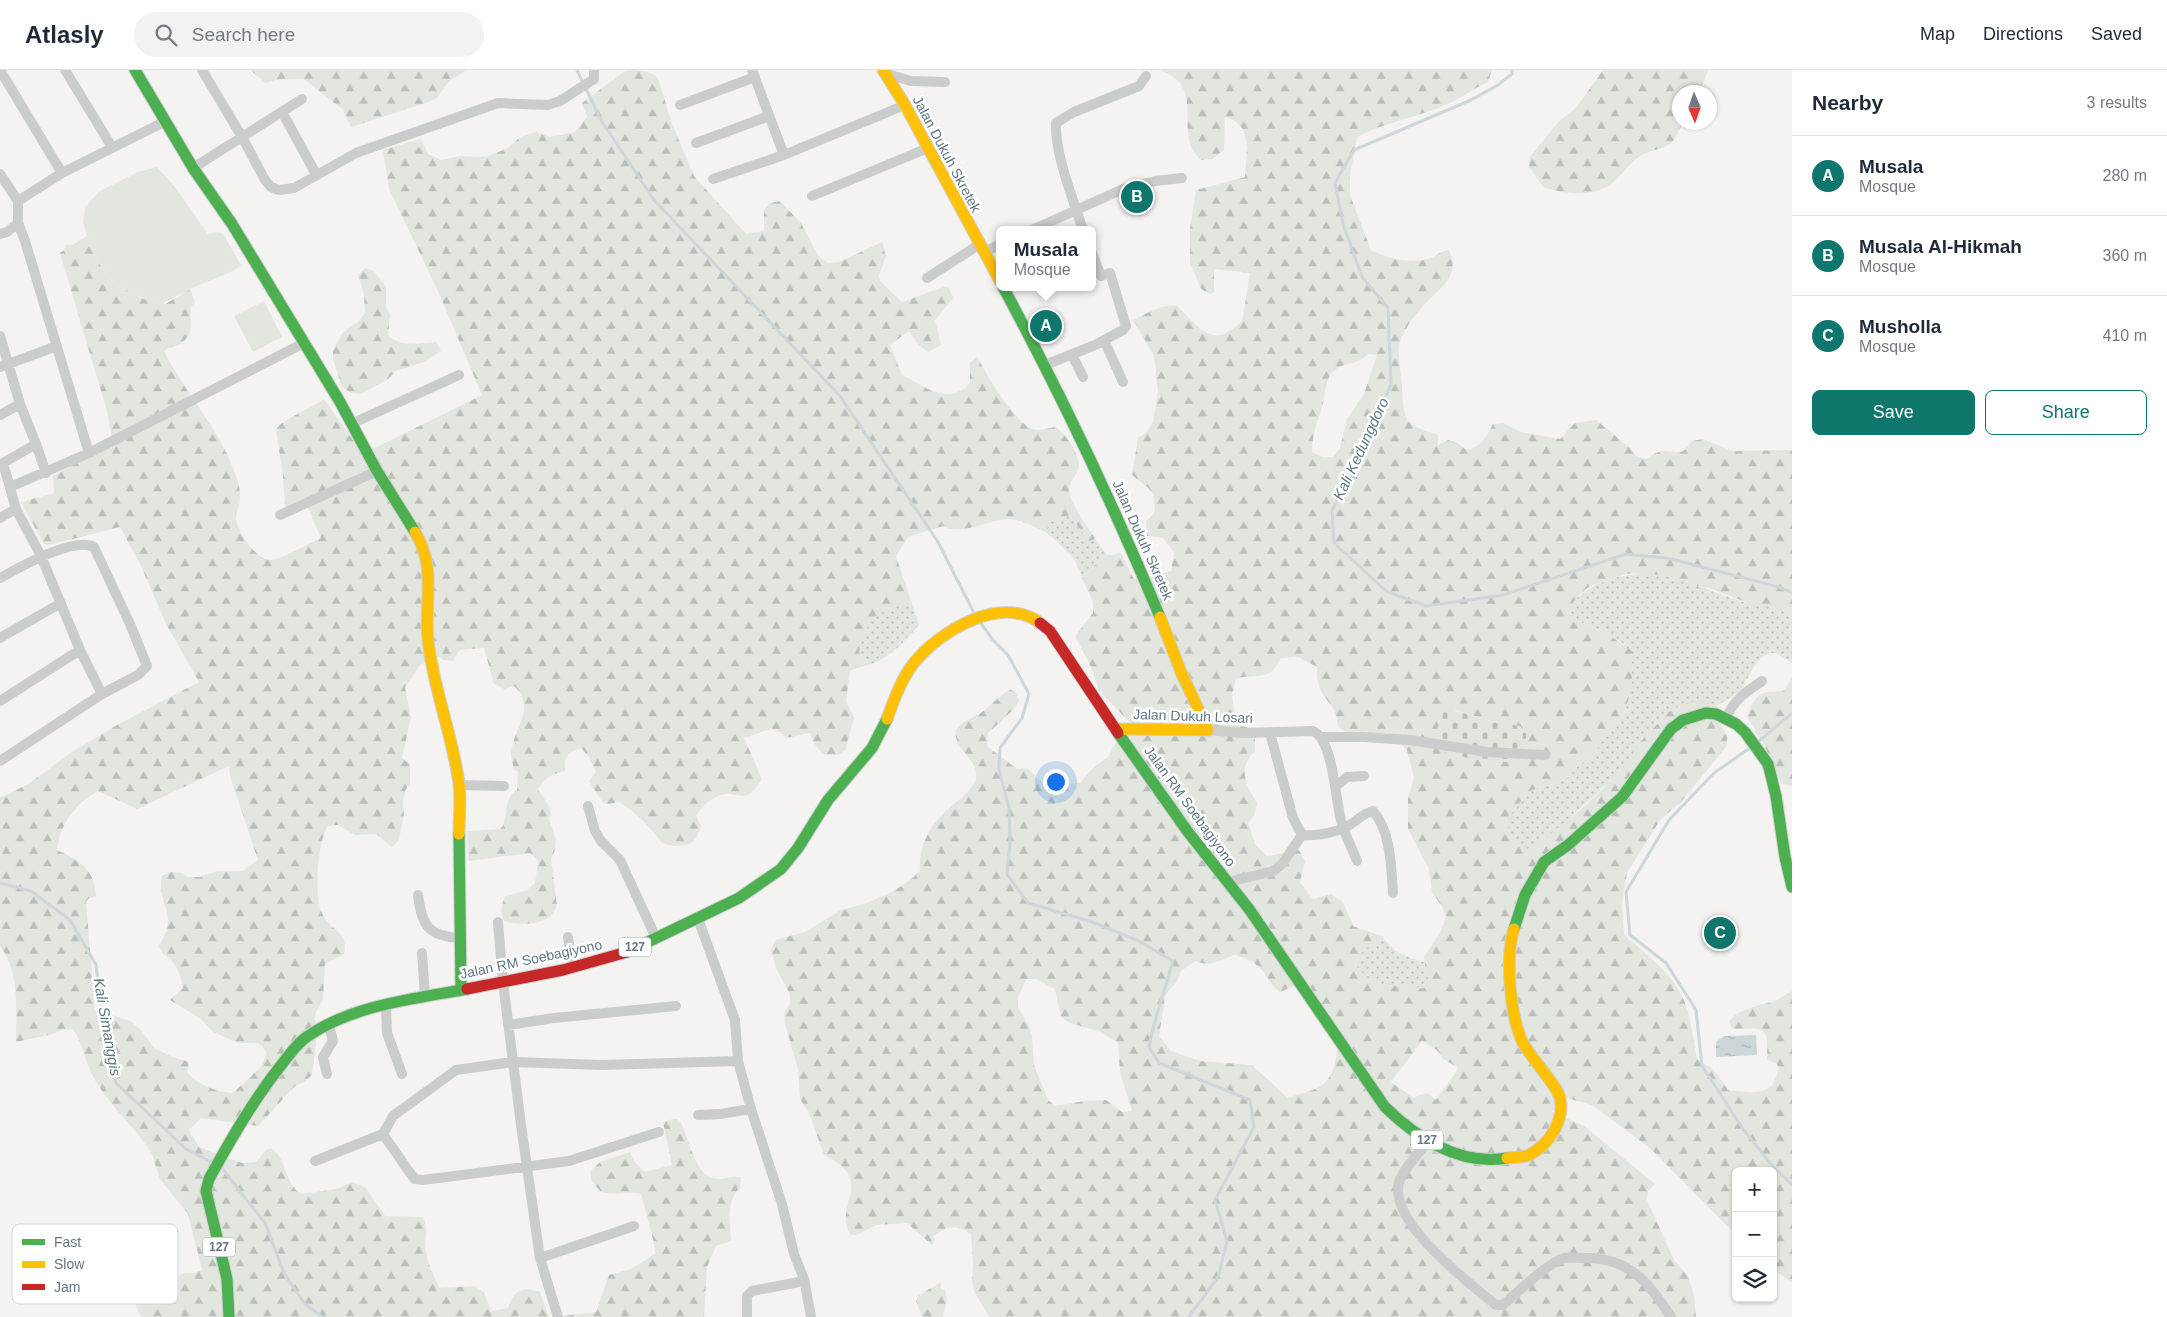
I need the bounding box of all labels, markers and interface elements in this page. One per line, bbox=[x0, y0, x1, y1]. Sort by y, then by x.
search box bbox=[134, 12, 484, 57]
text: Atlasly bbox=[25, 21, 104, 48]
icon: search bbox=[152, 21, 180, 49]
text: Search here bbox=[192, 24, 295, 45]
text: Map bbox=[1920, 24, 1955, 44]
text: Directions bbox=[1983, 24, 2063, 44]
text: Saved bbox=[2091, 24, 2142, 44]
north arrow bbox=[1672, 85, 1717, 130]
text: Nearby bbox=[1812, 91, 1883, 114]
street label: Jalan Dukuh Skretek bbox=[910, 93, 985, 216]
text: 3 results bbox=[2087, 94, 2147, 111]
text: Musala bbox=[1859, 156, 1923, 177]
text: A bbox=[1822, 167, 1834, 184]
text: 280 m bbox=[2103, 167, 2147, 184]
pin: B bbox=[1121, 178, 1153, 216]
text: Mosque bbox=[1859, 178, 1916, 195]
popup bbox=[996, 226, 1096, 291]
text: Musala Al-Hikmah bbox=[1859, 236, 2022, 257]
text: Musala bbox=[1014, 239, 1078, 260]
text: B bbox=[1822, 247, 1834, 264]
text: 360 m bbox=[2103, 247, 2147, 264]
text: Mosque bbox=[1859, 258, 1916, 275]
text: Mosque bbox=[1014, 261, 1071, 278]
pin: A bbox=[1030, 307, 1062, 345]
text: Musholla bbox=[1859, 316, 1941, 337]
text: C bbox=[1822, 327, 1834, 344]
text: 410 m bbox=[2103, 327, 2147, 344]
text: Mosque bbox=[1859, 338, 1916, 355]
button: Save bbox=[1812, 390, 1975, 435]
button: Share bbox=[1985, 390, 2147, 435]
water label: Kali Kedungdoro bbox=[1329, 395, 1392, 503]
street label: Jalan Dukuh Skretek bbox=[1109, 478, 1177, 603]
street label: Jalan Dukuh Losari bbox=[1133, 706, 1253, 726]
street label: Jalan RM Soebagiyono bbox=[1141, 743, 1239, 869]
your location bbox=[1043, 769, 1069, 795]
pin: C bbox=[1704, 914, 1736, 952]
street label: Jalan RM Soebagiyono bbox=[459, 936, 604, 982]
road number: 127 bbox=[619, 938, 651, 956]
water label: Kali Simanggis bbox=[91, 977, 125, 1078]
road number: 127 bbox=[1411, 1130, 1443, 1150]
map controls bbox=[1732, 1167, 1777, 1302]
button: + bbox=[1732, 1167, 1777, 1212]
button: − bbox=[1732, 1212, 1777, 1257]
legend bbox=[12, 1224, 178, 1304]
text: Fast bbox=[54, 1234, 81, 1250]
road number: 127 bbox=[203, 1238, 235, 1256]
text: Slow bbox=[54, 1256, 85, 1272]
button: layers bbox=[1732, 1257, 1777, 1302]
text: Jam bbox=[54, 1279, 80, 1295]

